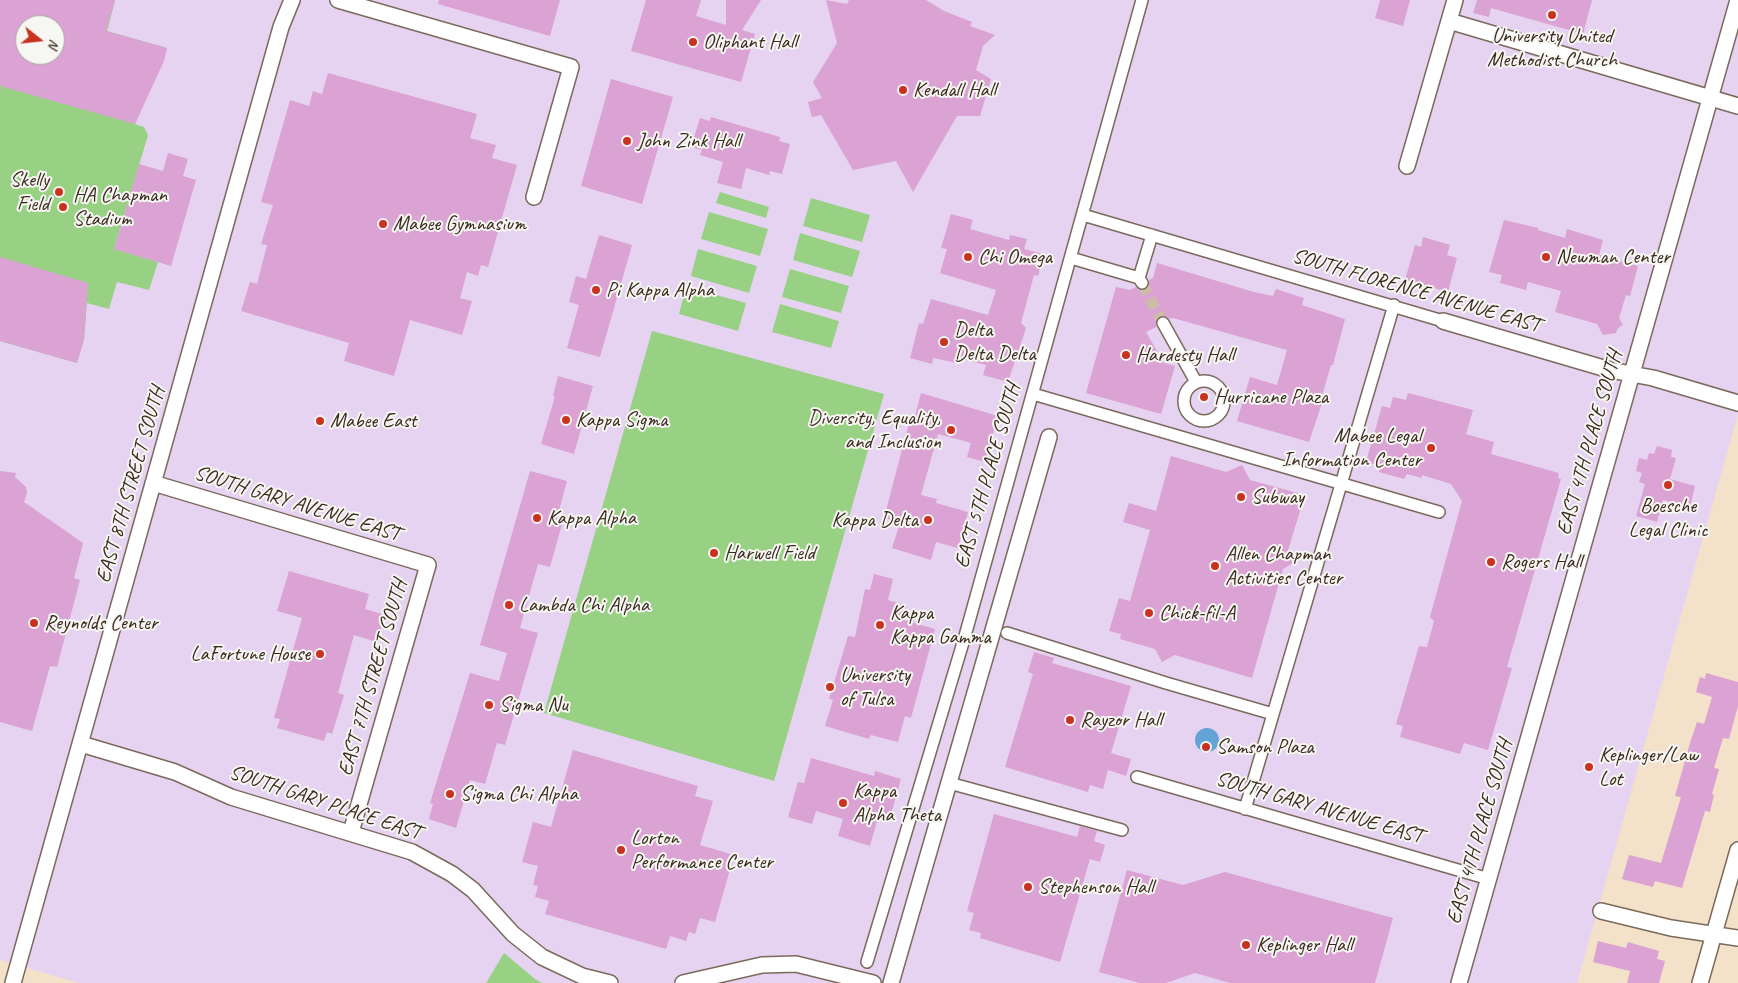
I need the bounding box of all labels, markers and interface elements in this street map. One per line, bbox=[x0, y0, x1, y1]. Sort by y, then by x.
marker: University United Methodist Church bbox=[1546, 9, 1558, 21]
north arrow bbox=[15, 15, 65, 65]
place label: University United Methodist Church bbox=[1487, 23, 1617, 73]
place label: Oliphant Hall bbox=[703, 29, 797, 55]
marker: Oliphant Hall bbox=[687, 36, 699, 48]
text: N bbox=[45, 37, 63, 51]
place label: Kendall Hall bbox=[913, 77, 996, 103]
marker: Kendall Hall bbox=[897, 84, 909, 96]
place label: John Zink Hall bbox=[637, 128, 740, 154]
marker: John Zink Hall bbox=[621, 135, 633, 147]
place label: Skelly Field bbox=[10, 167, 49, 217]
place label: HA Chapman Stadium bbox=[73, 182, 167, 232]
marker: Skelly Field bbox=[53, 186, 65, 198]
marker: HA Chapman Stadium bbox=[57, 201, 69, 213]
place label: Mabee Gymnasium bbox=[393, 211, 526, 237]
marker: Mabee Gymnasium bbox=[377, 218, 389, 230]
place label: Chi Omega bbox=[978, 244, 1052, 270]
street label: SOUTH FLORENCE AVENUE EAST bbox=[1289, 244, 1543, 338]
place label: Newman Center bbox=[1556, 244, 1670, 270]
marker: Chi Omega bbox=[962, 251, 974, 263]
marker: Newman Center bbox=[1540, 251, 1552, 263]
place label: Pi Kappa Alpha bbox=[606, 277, 714, 303]
marker: Pi Kappa Alpha bbox=[590, 284, 602, 296]
place label: Delta Delta Delta bbox=[954, 317, 1036, 367]
marker: Delta Delta Delta bbox=[938, 336, 950, 348]
place label: Hardesty Hall bbox=[1136, 342, 1234, 368]
street label: EAST 4TH PLACE SOUTH bbox=[1552, 348, 1628, 538]
marker: Hardesty Hall bbox=[1120, 349, 1132, 361]
street label: EAST 5TH PLACE SOUTH bbox=[950, 381, 1026, 571]
street label: EAST 8TH STREET SOUTH bbox=[91, 384, 171, 586]
place label: Hurricane Plaza bbox=[1214, 384, 1328, 410]
marker: Hurricane Plaza bbox=[1198, 391, 1210, 403]
place label: Diversity, Equality, and Inclusion bbox=[808, 405, 941, 455]
place label: Kappa Sigma bbox=[576, 407, 667, 433]
place label: Mabee East bbox=[330, 408, 417, 434]
marker: Kappa Sigma bbox=[560, 414, 572, 426]
marker: Mabee East bbox=[314, 415, 326, 427]
place label: Mabee Legal Information Center bbox=[1282, 423, 1421, 473]
marker: Diversity, Equality, and Inclusion bbox=[945, 424, 957, 436]
marker: Mabee Legal Information Center bbox=[1425, 442, 1437, 454]
street label: SOUTH GARY AVENUE EAST bbox=[191, 461, 403, 547]
marker: Boesche Legal Clinic bbox=[1662, 479, 1674, 491]
place label: Subway bbox=[1251, 484, 1304, 510]
marker: Subway bbox=[1235, 491, 1247, 503]
place label: Boesche Legal Clinic bbox=[1629, 493, 1707, 543]
place label: Kappa Alpha bbox=[547, 505, 636, 531]
place label: Kappa Delta bbox=[832, 507, 918, 533]
marker: Kappa Alpha bbox=[531, 512, 543, 524]
marker: Kappa Delta bbox=[922, 514, 934, 526]
place label: Harwell Field bbox=[724, 540, 815, 566]
place label: Allen Chapman Activities Center bbox=[1225, 541, 1342, 591]
marker: Harwell Field bbox=[708, 547, 720, 559]
place label: Rogers Hall bbox=[1501, 549, 1582, 575]
marker: Rogers Hall bbox=[1485, 556, 1497, 568]
marker: Allen Chapman Activities Center bbox=[1209, 560, 1221, 572]
street label: EAST 7TH STREET SOUTH bbox=[333, 577, 413, 779]
place label: Lambda Chi Alpha bbox=[519, 592, 649, 618]
marker: Lambda Chi Alpha bbox=[503, 599, 515, 611]
place label: Kappa Kappa Gamma bbox=[890, 600, 991, 650]
place label: Chick-fil-A bbox=[1159, 600, 1235, 626]
marker: Chick-fil-A bbox=[1143, 607, 1155, 619]
place label: Reynolds Center bbox=[44, 610, 157, 636]
marker: Reynolds Center bbox=[28, 617, 40, 629]
marker: Kappa Kappa Gamma bbox=[874, 619, 886, 631]
place label: LaFortune House bbox=[190, 641, 310, 667]
marker: LaFortune House bbox=[314, 648, 326, 660]
place label: University of Tulsa bbox=[840, 662, 910, 712]
marker: University of Tulsa bbox=[824, 681, 836, 693]
place label: Sigma Nu bbox=[499, 692, 568, 718]
marker: Sigma Nu bbox=[483, 699, 495, 711]
place label: Rayzor Hall bbox=[1080, 707, 1162, 733]
marker: Rayzor Hall bbox=[1064, 714, 1076, 726]
place label: Samson Plaza bbox=[1216, 734, 1314, 760]
street label: EAST 4TH PLACE SOUTH bbox=[1442, 737, 1518, 927]
marker: Samson Plaza bbox=[1200, 741, 1212, 753]
place label: Keplinger/Law Lot bbox=[1599, 742, 1698, 792]
street label: SOUTH GARY PLACE EAST bbox=[226, 760, 424, 846]
marker: Keplinger/Law Lot bbox=[1583, 761, 1595, 773]
street label: SOUTH GARY AVENUE EAST bbox=[1213, 766, 1425, 850]
place label: Kappa Alpha Theta bbox=[853, 778, 941, 828]
place label: Sigma Chi Alpha bbox=[460, 781, 578, 807]
marker: Sigma Chi Alpha bbox=[444, 788, 456, 800]
marker: Kappa Alpha Theta bbox=[837, 797, 849, 809]
place label: Lorton Performance Center bbox=[631, 825, 773, 875]
marker: Lorton Performance Center bbox=[615, 844, 627, 856]
place label: Stephenson Hall bbox=[1038, 874, 1153, 900]
marker: Stephenson Hall bbox=[1022, 881, 1034, 893]
place label: Keplinger Hall bbox=[1256, 932, 1352, 958]
marker: Keplinger Hall bbox=[1240, 939, 1252, 951]

